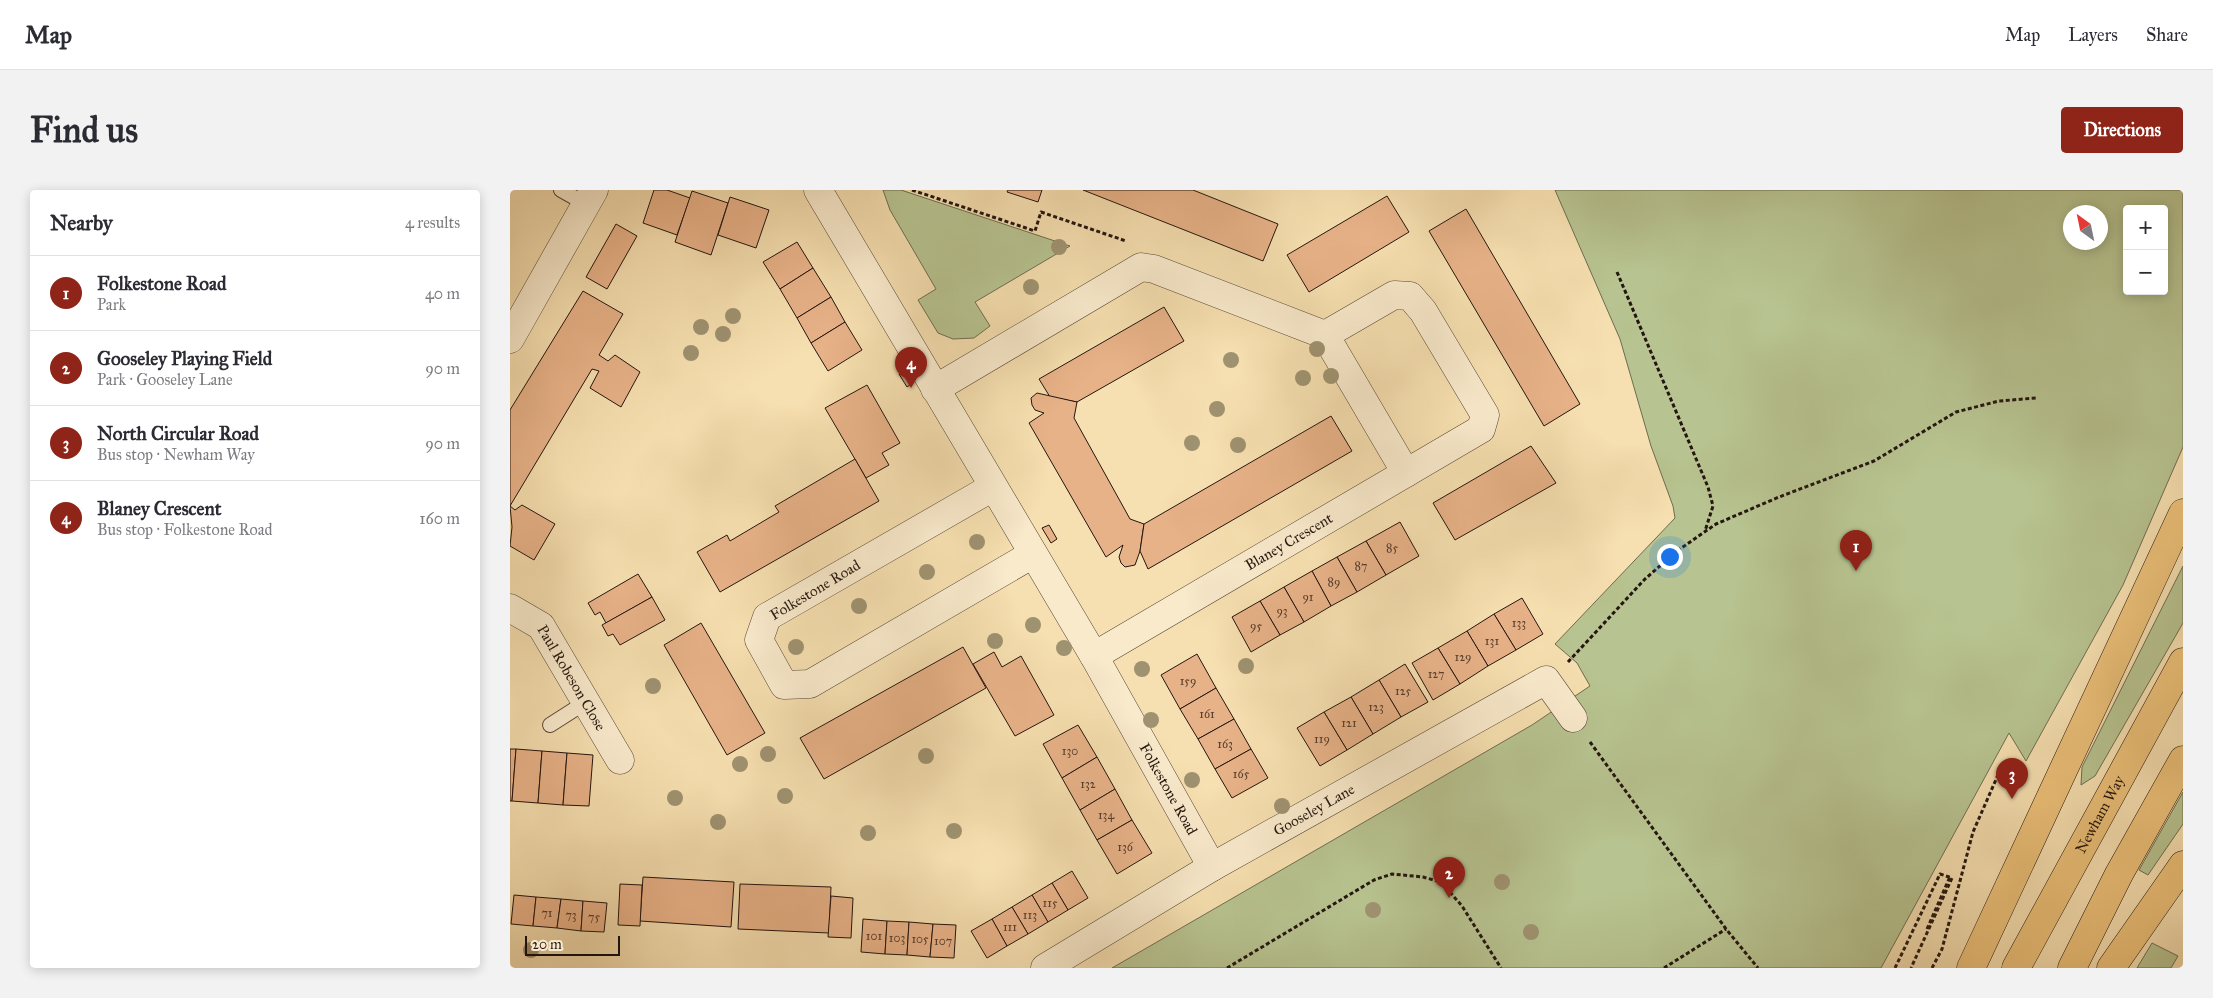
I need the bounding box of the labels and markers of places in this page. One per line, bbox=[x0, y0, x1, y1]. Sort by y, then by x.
pin: 4 bbox=[895, 347, 927, 388]
pin: 1 bbox=[1840, 530, 1872, 571]
pin: 3 bbox=[1996, 758, 2028, 799]
pin: 2 bbox=[1433, 857, 1465, 898]

